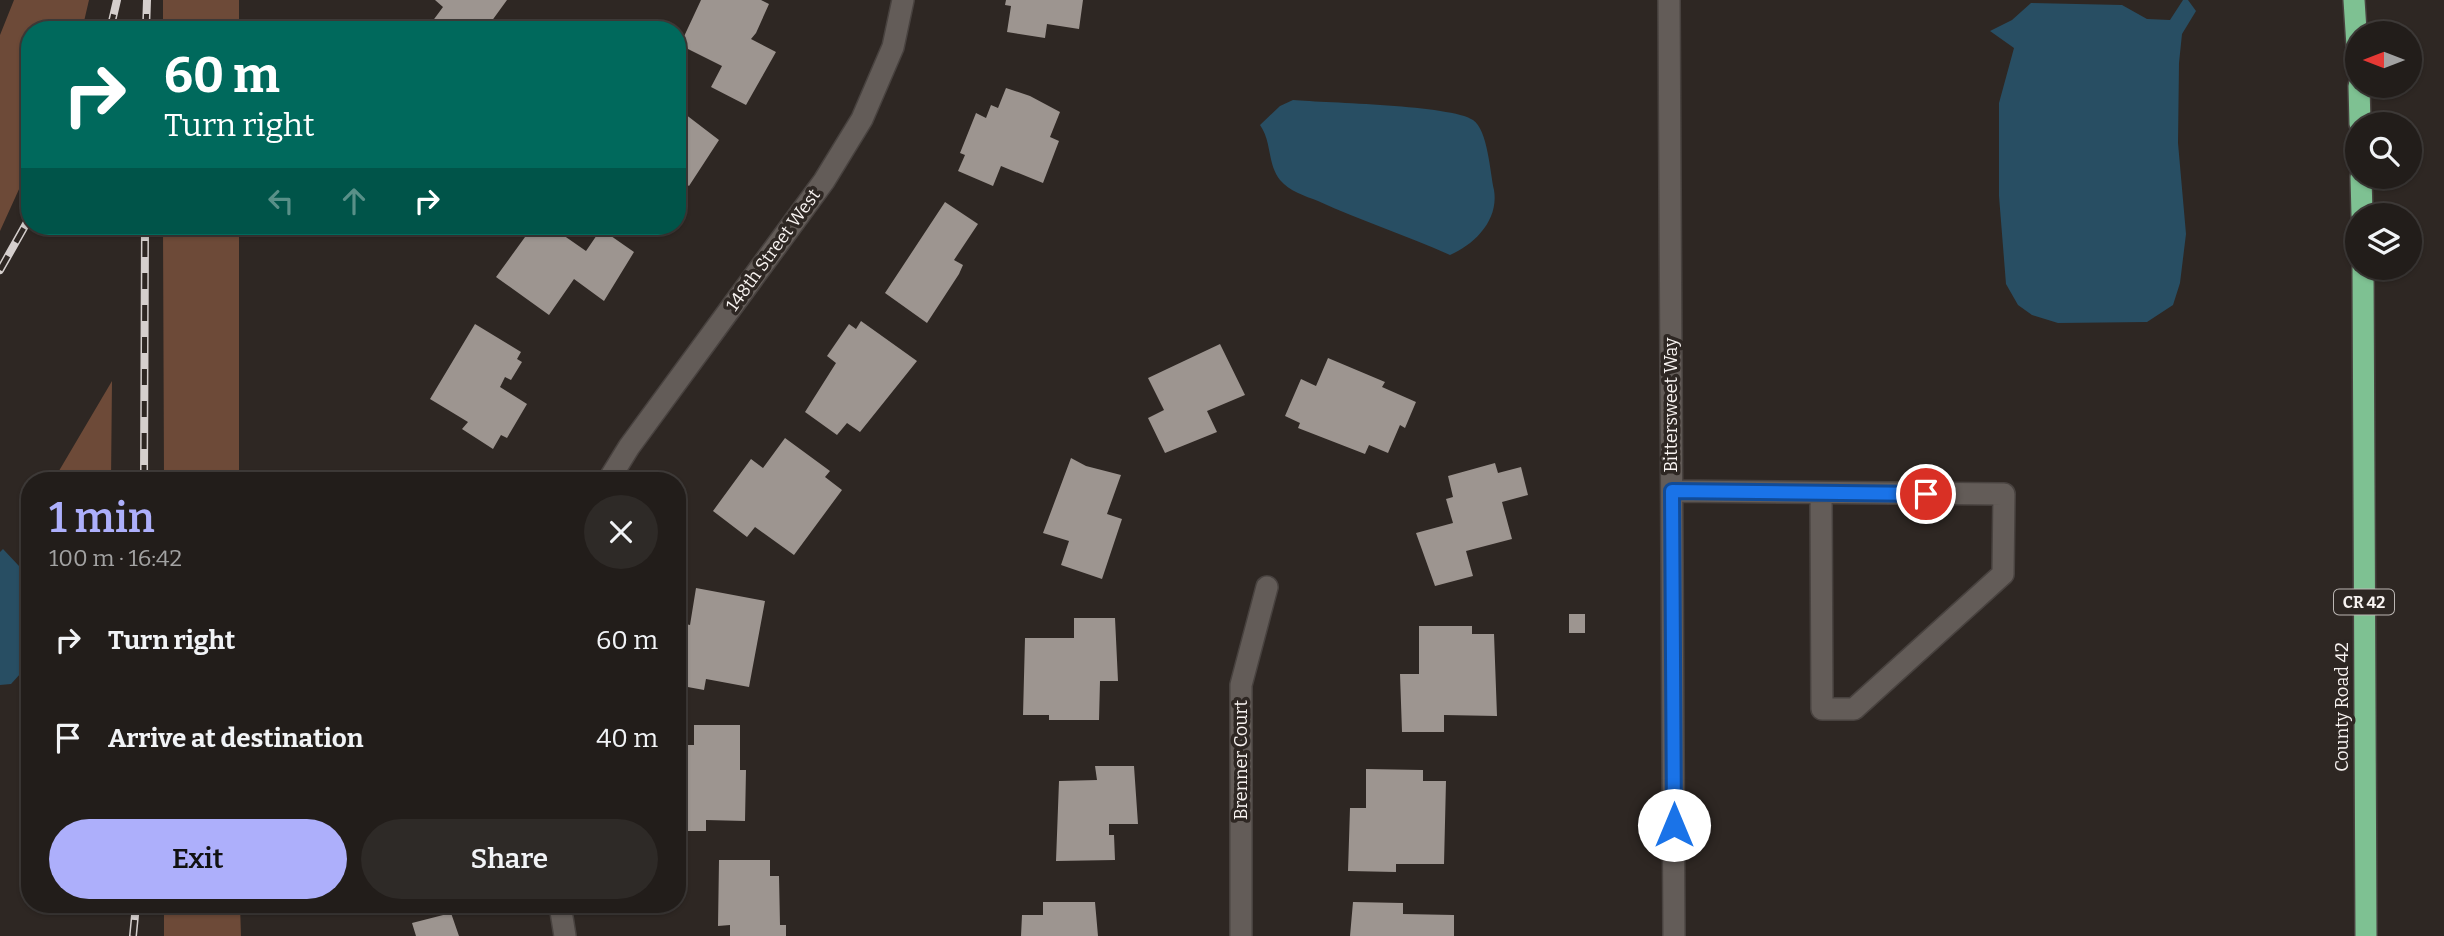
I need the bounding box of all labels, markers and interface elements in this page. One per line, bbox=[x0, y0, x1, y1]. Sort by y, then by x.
north arrow bbox=[2345, 21, 2422, 98]
map controls bbox=[2345, 21, 2422, 280]
text: 60 m bbox=[164, 46, 280, 105]
icon: right bbox=[49, 49, 140, 140]
text: Turn right bbox=[164, 106, 315, 144]
button: search bbox=[2345, 112, 2422, 189]
icon: left bbox=[262, 182, 300, 220]
icon: ahead bbox=[335, 182, 373, 220]
icon: right bbox=[408, 182, 446, 220]
street label: 148th Street West bbox=[721, 184, 825, 316]
button: layers bbox=[2345, 203, 2422, 280]
street label: Bittersweet Way bbox=[1660, 337, 1682, 472]
pin bbox=[1896, 464, 1956, 524]
icon: arrive bbox=[1907, 475, 1945, 513]
text: 1 min bbox=[49, 493, 155, 543]
button: close bbox=[584, 495, 658, 569]
text: 100 m · 16:42 bbox=[49, 544, 182, 572]
road number: CR 42 bbox=[2334, 590, 2394, 614]
icon: right bbox=[49, 621, 87, 659]
text: Turn right bbox=[108, 625, 235, 656]
text: 60 m bbox=[596, 625, 658, 656]
street label: County Road 42 bbox=[2331, 642, 2353, 772]
street label: Brenner Court bbox=[1230, 700, 1252, 820]
icon: arrive bbox=[49, 719, 87, 757]
text: Arrive at destination bbox=[108, 723, 363, 754]
text: 40 m bbox=[596, 723, 658, 754]
position arrow bbox=[1637, 788, 1711, 862]
button: Exit bbox=[49, 819, 347, 899]
button: Share bbox=[361, 819, 658, 899]

